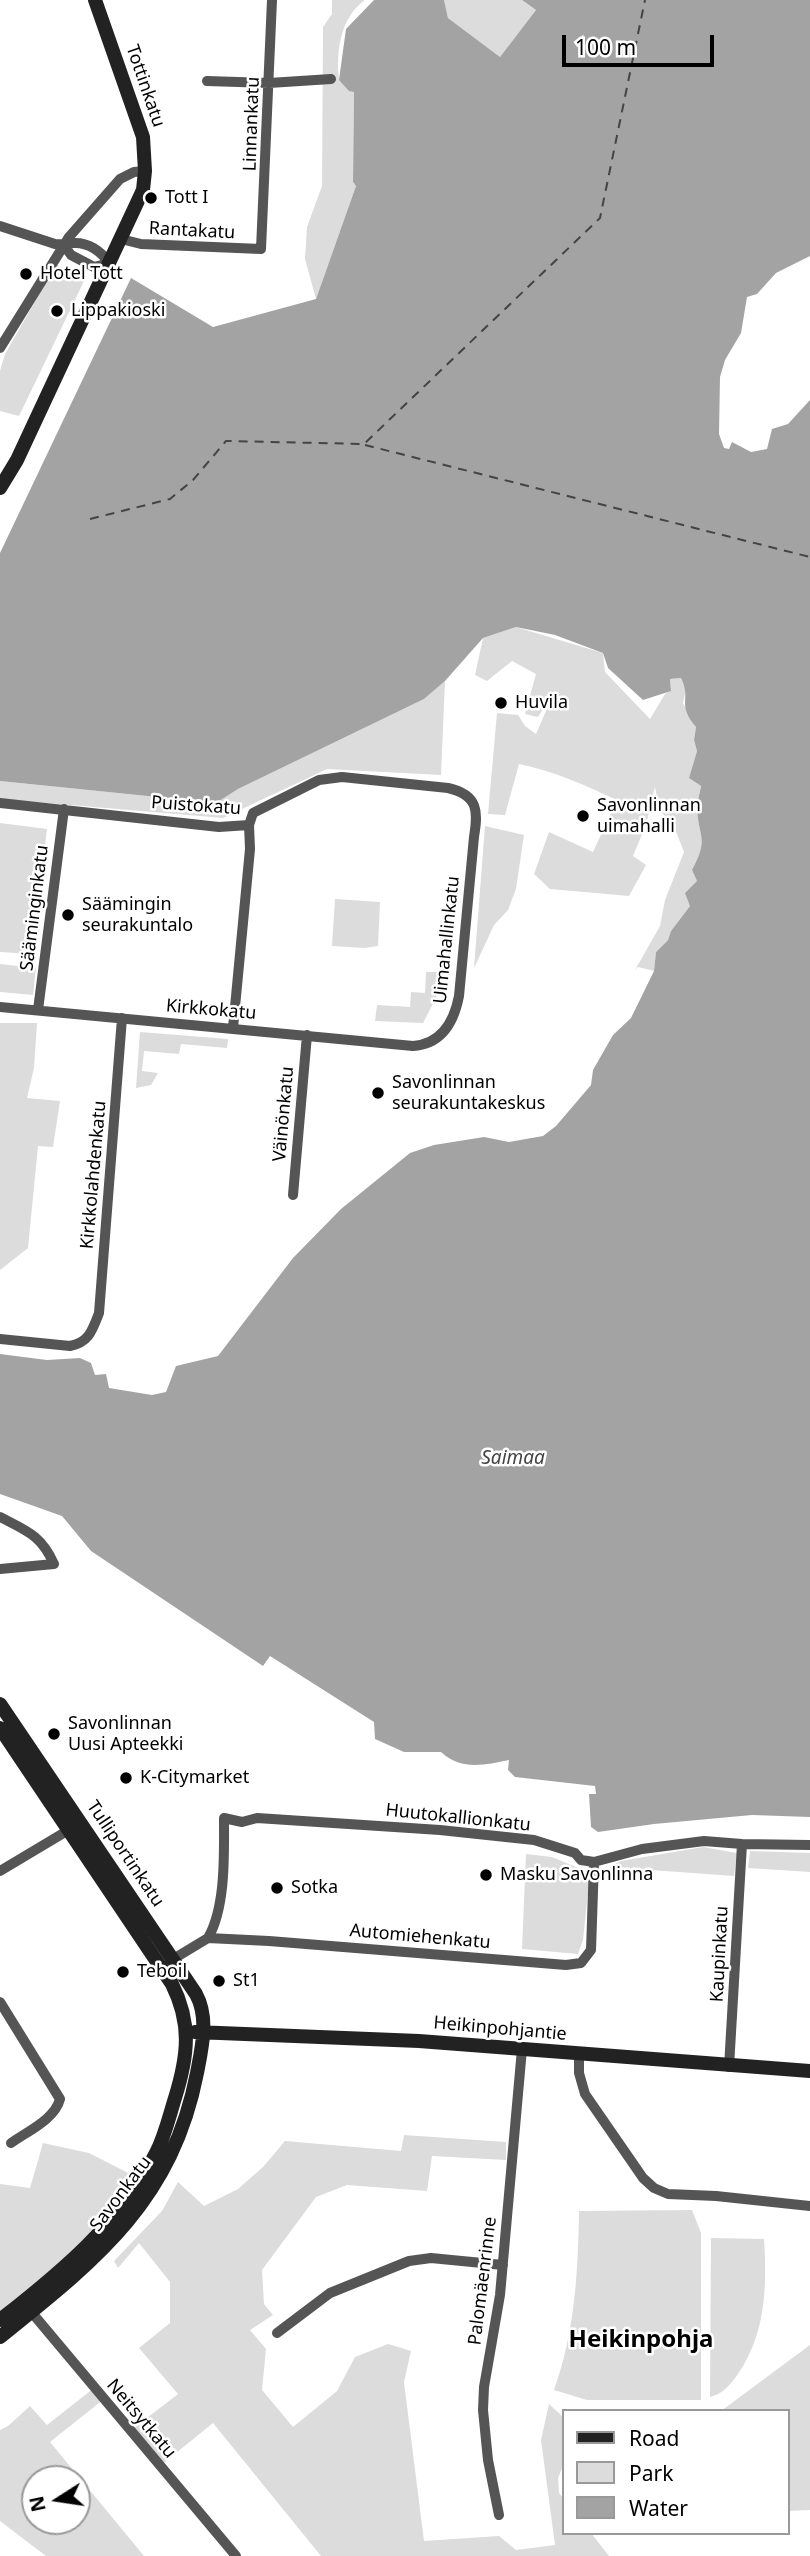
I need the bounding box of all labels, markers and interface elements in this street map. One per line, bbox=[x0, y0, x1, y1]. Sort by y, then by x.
scale bar bbox=[565, 21, 717, 65]
text: 100 m bbox=[575, 33, 636, 61]
street label: Tottinkatu bbox=[121, 42, 169, 130]
street label: Linnankatu bbox=[240, 76, 264, 172]
place label: Tott I bbox=[165, 187, 208, 209]
marker: Tott I bbox=[143, 190, 159, 206]
street label: Rantakatu bbox=[148, 218, 236, 244]
place label: Hotel Tott bbox=[40, 263, 123, 285]
marker: Hotel Tott bbox=[18, 266, 34, 282]
place label: Lippakioski bbox=[71, 300, 165, 322]
marker: Lippakioski bbox=[49, 303, 65, 319]
place label: Huvila bbox=[515, 692, 568, 714]
marker: Huvila bbox=[493, 695, 509, 711]
street label: Puistokatu bbox=[150, 792, 242, 820]
place label: Savonlinnan uimahalli bbox=[597, 795, 701, 838]
marker: Savonlinnan uimahalli bbox=[575, 808, 591, 824]
street label: Sääminginkatu bbox=[17, 844, 53, 972]
street label: Uimahallinkatu bbox=[430, 875, 464, 1005]
place label: Säämingin seurakuntalo bbox=[82, 894, 193, 936]
marker: Säämingin seurakuntalo bbox=[60, 907, 76, 923]
street label: Kirkkokatu bbox=[165, 995, 257, 1025]
street label: Väinönkatu bbox=[269, 1065, 299, 1163]
place label: Savonlinnan seurakuntakeskus bbox=[392, 1072, 545, 1114]
marker: Savonlinnan seurakuntakeskus bbox=[370, 1085, 386, 1101]
street label: Kirkkolahdenkatu bbox=[77, 1100, 111, 1250]
water label: Saimaa bbox=[481, 1448, 545, 1470]
place label: Savonlinnan Uusi Apteekki bbox=[68, 1713, 183, 1756]
marker: Savonlinnan Uusi Apteekki bbox=[46, 1726, 62, 1742]
place label: K-Citymarket bbox=[140, 1767, 249, 1789]
marker: K-Citymarket bbox=[118, 1770, 134, 1786]
street label: Tulliportinkatu bbox=[82, 1797, 168, 1911]
street label: Huutokallionkatu bbox=[384, 1800, 532, 1836]
place label: Masku Savonlinna bbox=[500, 1864, 653, 1886]
marker: Masku Savonlinna bbox=[478, 1867, 494, 1883]
place label: Sotka bbox=[291, 1877, 338, 1899]
marker: Sotka bbox=[269, 1880, 285, 1896]
street label: Kaupinkatu bbox=[707, 1905, 733, 2003]
street label: Automiehenkatu bbox=[349, 1920, 491, 1954]
place label: Teboil bbox=[137, 1961, 187, 1983]
marker: Teboil bbox=[115, 1964, 131, 1980]
place label: St1 bbox=[233, 1970, 260, 1992]
marker: St1 bbox=[211, 1973, 227, 1989]
street label: Heikinpohjantie bbox=[432, 2012, 568, 2046]
street label: Savonkatu bbox=[86, 2152, 156, 2236]
street label: Palomäenrinne bbox=[464, 2216, 502, 2346]
district label: Heikinpohja bbox=[569, 2326, 713, 2354]
street label: Neitsytkatu bbox=[102, 2375, 180, 2463]
legend bbox=[562, 2409, 789, 2535]
text: Road bbox=[629, 2424, 679, 2452]
text: Park bbox=[629, 2459, 673, 2487]
north arrow bbox=[21, 2465, 91, 2535]
text: N bbox=[23, 2494, 52, 2514]
text: Water bbox=[629, 2494, 688, 2522]

